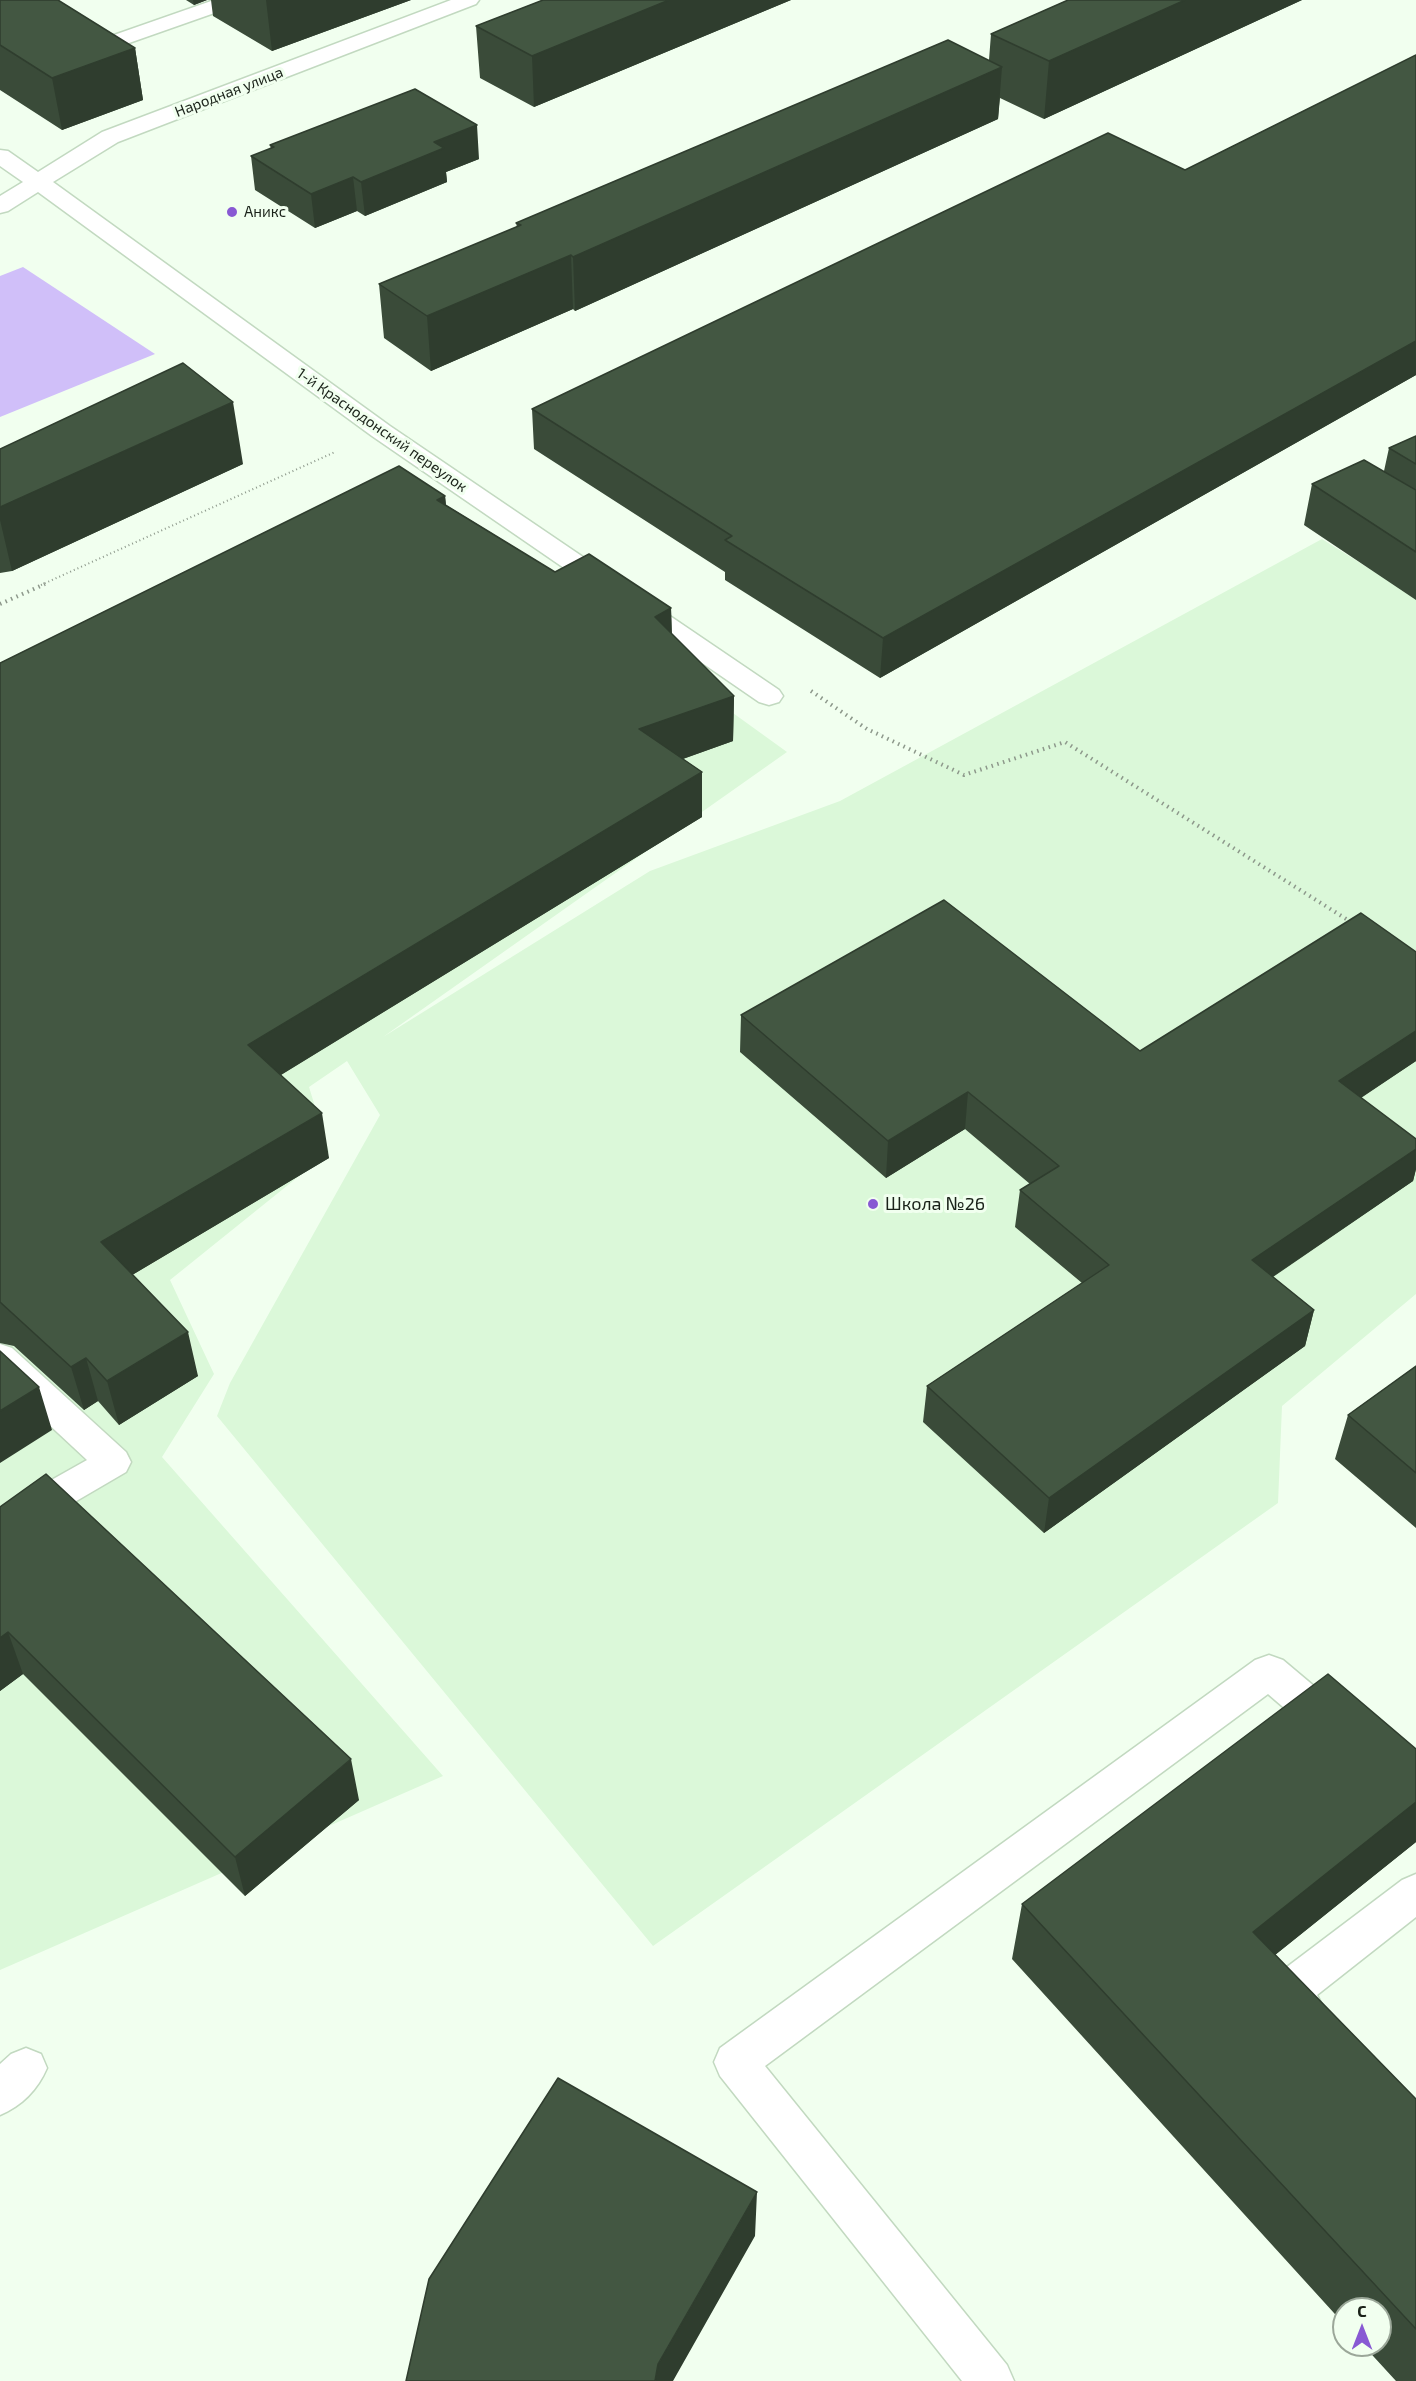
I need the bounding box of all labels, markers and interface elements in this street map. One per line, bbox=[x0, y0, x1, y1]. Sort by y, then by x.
street label: Народная улица bbox=[172, 63, 286, 121]
place label: Аникс bbox=[244, 203, 286, 221]
marker: Аникс bbox=[225, 205, 239, 219]
street label: 1-й Краснодонский переулок bbox=[293, 364, 471, 496]
place label: Школа №26 bbox=[885, 1193, 985, 1215]
marker: Школа №26 bbox=[866, 1197, 880, 1211]
north arrow bbox=[1332, 2297, 1392, 2357]
text: С bbox=[1357, 2301, 1367, 2320]

